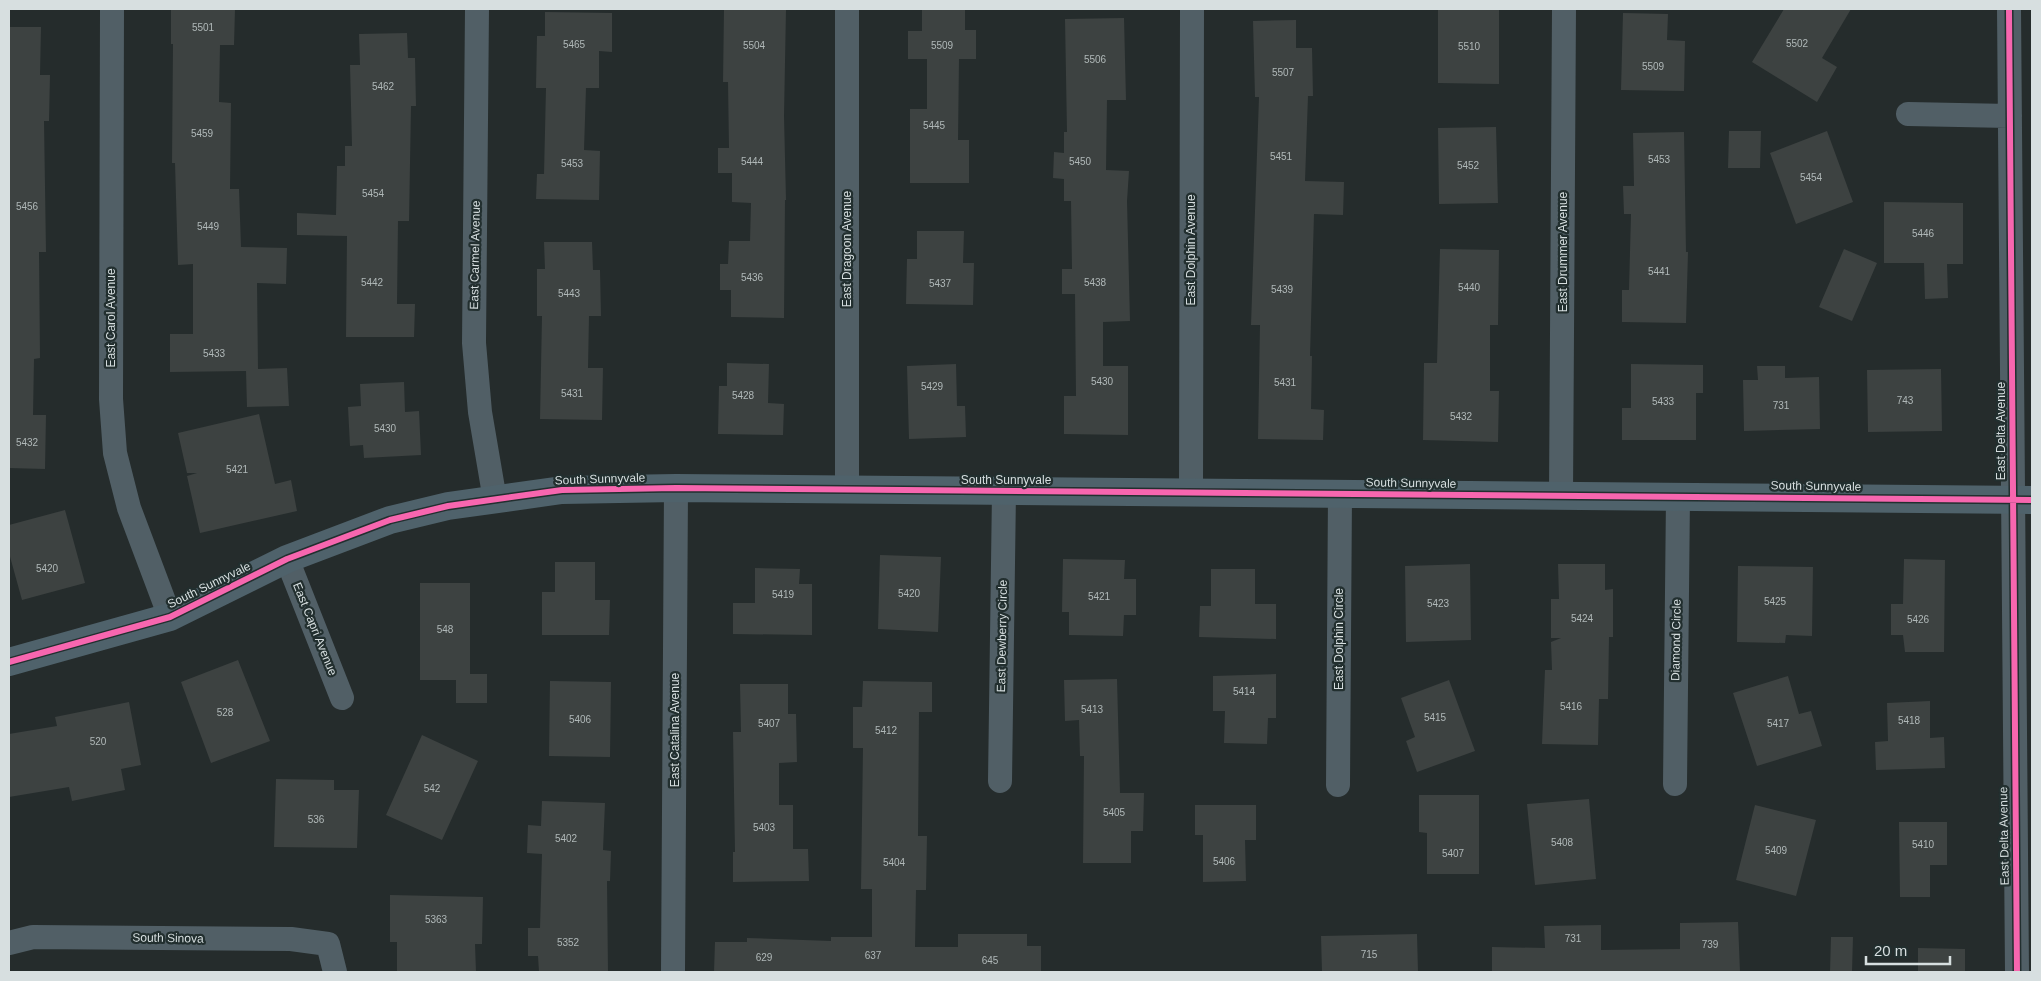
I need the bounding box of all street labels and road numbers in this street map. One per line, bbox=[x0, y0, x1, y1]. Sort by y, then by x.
street label: East Dragoon Avenue bbox=[840, 190, 854, 307]
street label: East Drummer Avenue bbox=[1556, 191, 1570, 312]
street label: East Dolphin Avenue bbox=[1184, 194, 1198, 306]
street label: East Carmel Avenue bbox=[467, 200, 483, 310]
street label: East Carol Avenue bbox=[104, 268, 118, 368]
street label: East Delta Avenue bbox=[1994, 381, 2008, 480]
street label: South Sunnyvale bbox=[554, 470, 646, 488]
street label: South Sunnyvale bbox=[961, 473, 1052, 487]
street label: South Sunnyvale bbox=[1366, 475, 1457, 491]
street label: South Sunnyvale bbox=[1771, 478, 1862, 494]
street label: South Sunnyvale bbox=[165, 559, 253, 611]
street label: East Dewberry Circle bbox=[994, 579, 1010, 692]
street label: East Capri Avenue bbox=[290, 580, 340, 678]
street label: East Dolphin Circle bbox=[1332, 588, 1346, 690]
street label: Diamond Circle bbox=[1668, 599, 1684, 681]
street label: East Catalina Avenue bbox=[668, 672, 682, 787]
street label: East Delta Avenue bbox=[1996, 786, 2012, 885]
street label: South Sinova bbox=[132, 930, 204, 946]

